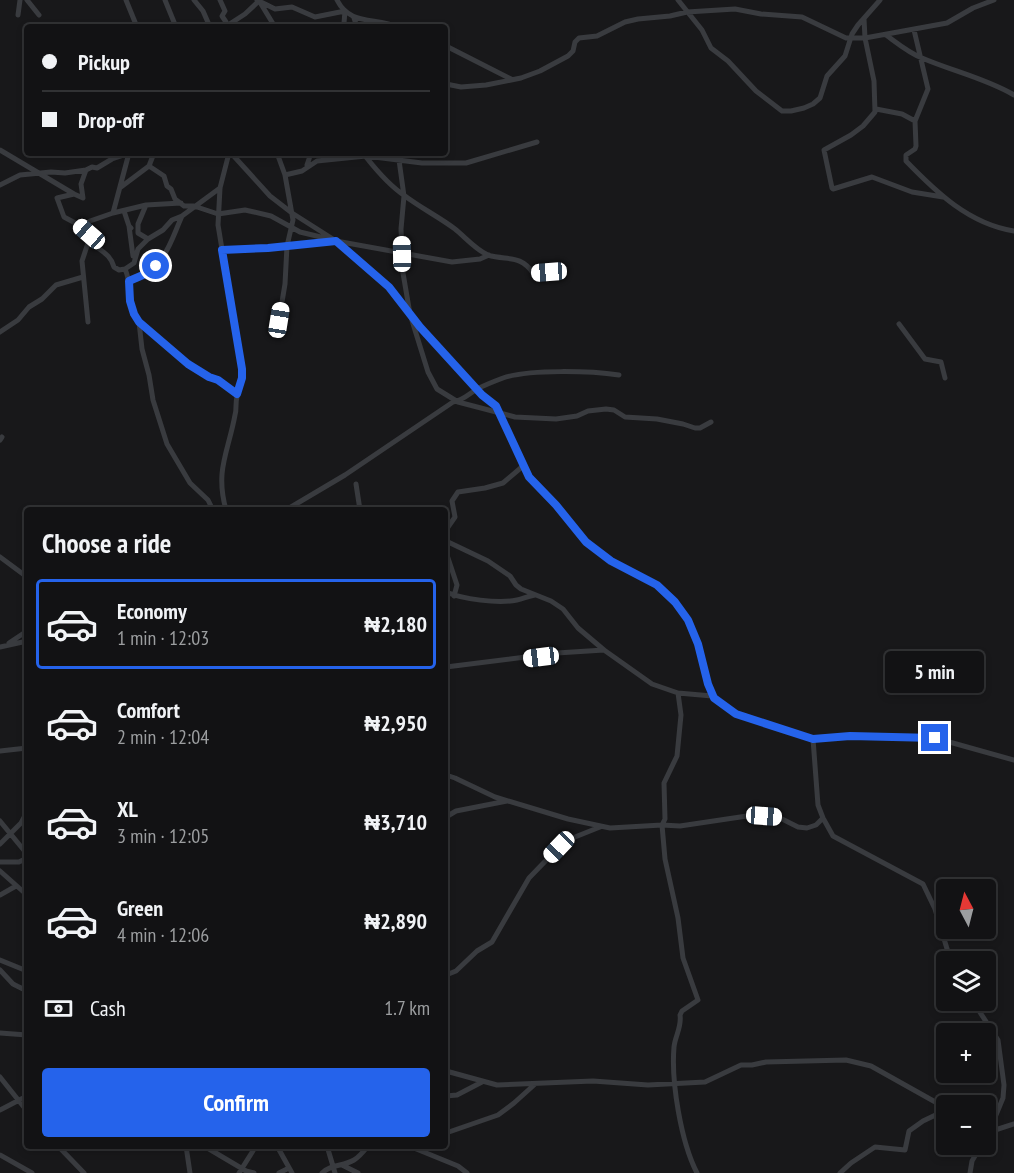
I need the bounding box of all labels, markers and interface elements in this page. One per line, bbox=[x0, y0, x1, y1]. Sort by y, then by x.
text: Pickup bbox=[78, 48, 130, 76]
text: Drop-off bbox=[78, 106, 144, 134]
car bbox=[70, 215, 108, 253]
car bbox=[393, 236, 411, 272]
route start bbox=[142, 252, 169, 279]
car bbox=[530, 262, 568, 282]
car bbox=[267, 301, 291, 339]
text: Choose a ride bbox=[42, 526, 171, 560]
icon: car bbox=[45, 597, 99, 651]
text: Economy bbox=[117, 597, 187, 625]
text: ₦2,180 bbox=[364, 610, 427, 638]
text: 1 min · 12:03 bbox=[117, 625, 209, 651]
car bbox=[522, 646, 560, 668]
callout: 5 min bbox=[886, 651, 984, 693]
text: 5 min bbox=[914, 659, 955, 685]
icon: car bbox=[45, 696, 99, 750]
text: Comfort bbox=[117, 696, 180, 724]
text: ₦2,950 bbox=[364, 709, 427, 737]
text: 2 min · 12:04 bbox=[117, 724, 209, 750]
route end bbox=[921, 724, 948, 751]
icon: car bbox=[45, 795, 99, 849]
text: XL bbox=[117, 795, 138, 823]
car bbox=[745, 806, 783, 826]
text: ₦3,710 bbox=[364, 808, 427, 836]
text: 3 min · 12:05 bbox=[117, 823, 209, 849]
car bbox=[540, 828, 578, 866]
north arrow bbox=[936, 879, 996, 939]
map controls bbox=[936, 879, 996, 1155]
icon: car bbox=[45, 894, 99, 948]
text: Green bbox=[117, 894, 163, 922]
text: ₦2,890 bbox=[364, 907, 427, 935]
text: 4 min · 12:06 bbox=[117, 922, 209, 948]
button: layers bbox=[936, 951, 996, 1011]
icon: cash bbox=[42, 992, 75, 1025]
text: Cash bbox=[90, 994, 126, 1022]
text: 1.7 km bbox=[384, 995, 430, 1021]
button: + bbox=[936, 1023, 996, 1083]
button: Confirm bbox=[42, 1068, 430, 1137]
button: − bbox=[936, 1095, 996, 1155]

